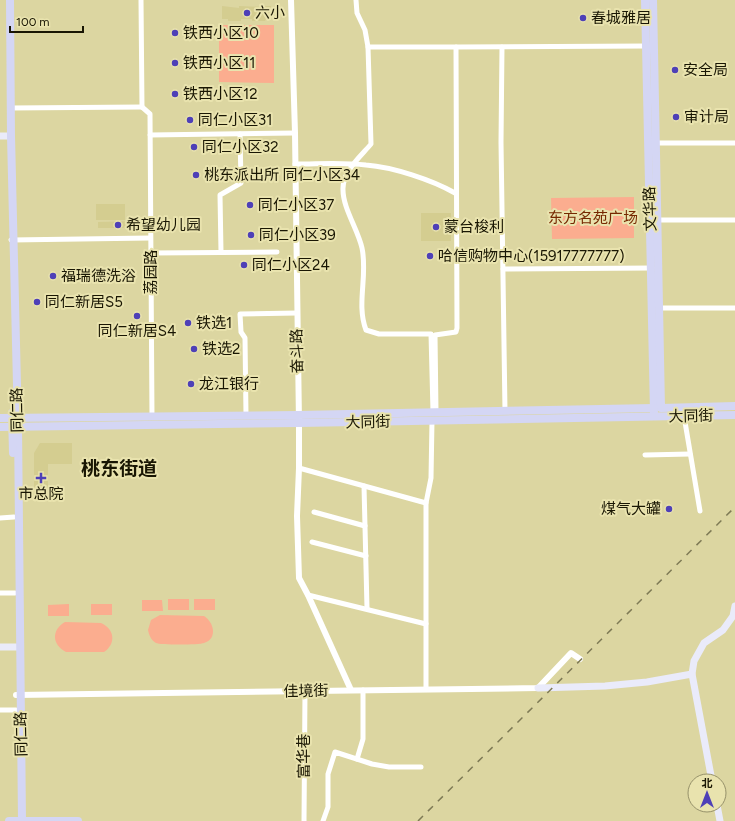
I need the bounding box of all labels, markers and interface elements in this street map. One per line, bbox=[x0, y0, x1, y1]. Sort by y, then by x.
place label: 六小 bbox=[255, 4, 285, 22]
scale bar bbox=[10, 8, 83, 34]
marker: 六小 bbox=[242, 8, 252, 18]
place label: 春城雅居 bbox=[591, 9, 651, 27]
marker: 春城雅居 bbox=[578, 13, 588, 23]
text: 100 m bbox=[16, 15, 50, 29]
place label: 铁西小区10 bbox=[183, 24, 259, 42]
marker: 铁西小区10 bbox=[170, 28, 180, 38]
place label: 铁西小区11 bbox=[183, 54, 255, 72]
marker: 铁西小区11 bbox=[170, 58, 180, 68]
place label: 安全局 bbox=[683, 61, 728, 79]
marker: 安全局 bbox=[670, 65, 680, 75]
place label: 铁西小区12 bbox=[183, 85, 258, 103]
marker: 铁西小区12 bbox=[170, 89, 180, 99]
place label: 审计局 bbox=[684, 108, 729, 126]
place label: 同仁小区31 bbox=[198, 111, 272, 129]
marker: 审计局 bbox=[671, 112, 681, 122]
marker: 同仁小区31 bbox=[185, 115, 195, 125]
place label: 同仁小区32 bbox=[202, 138, 279, 156]
marker: 同仁小区32 bbox=[189, 142, 199, 152]
place label: 桃东派出所 同仁小区34 bbox=[204, 166, 360, 184]
marker: 桃东派出所 同仁小区34 bbox=[191, 170, 201, 180]
street label: 文华路 bbox=[640, 186, 660, 232]
place label: 同仁小区37 bbox=[258, 196, 334, 214]
marker: 同仁小区37 bbox=[245, 200, 255, 210]
park label: 东方名苑广场 bbox=[548, 209, 638, 227]
place label: 希望幼儿园 bbox=[126, 216, 201, 234]
place label: 蒙台梭利 bbox=[444, 218, 504, 236]
marker: 希望幼儿园 bbox=[113, 220, 123, 230]
marker: 蒙台梭利 bbox=[431, 222, 441, 232]
place label: 同仁小区39 bbox=[259, 226, 336, 244]
marker: 同仁小区39 bbox=[246, 230, 256, 240]
place label: 哈信购物中心(15917777777) bbox=[438, 247, 624, 265]
street label: 荔园路 bbox=[142, 249, 160, 295]
marker: 哈信购物中心(15917777777) bbox=[425, 251, 435, 261]
place label: 同仁小区24 bbox=[252, 256, 330, 274]
marker: 同仁小区24 bbox=[239, 260, 249, 270]
place label: 福瑞德洗浴 bbox=[61, 267, 136, 285]
marker: 福瑞德洗浴 bbox=[48, 271, 58, 281]
place label: 同仁新居S5 bbox=[45, 293, 123, 311]
marker: 同仁新居S5 bbox=[32, 297, 42, 307]
marker: 同仁新居S4 bbox=[132, 311, 142, 321]
place label: 铁选1 bbox=[196, 314, 232, 332]
marker: 铁选1 bbox=[183, 318, 193, 328]
place label: 同仁新居S4 bbox=[98, 322, 176, 340]
street label: 奋斗路 bbox=[288, 328, 306, 374]
place label: 铁选2 bbox=[202, 340, 240, 358]
marker: 铁选2 bbox=[189, 344, 199, 354]
place label: 龙江银行 bbox=[199, 375, 259, 393]
marker: 龙江银行 bbox=[186, 379, 196, 389]
street label: 同仁路 bbox=[8, 387, 26, 433]
street label: 大同街 bbox=[668, 407, 714, 425]
street label: 大同街 bbox=[345, 413, 391, 431]
district label: 桃东街道 bbox=[81, 457, 157, 480]
marker: 市总院 bbox=[35, 472, 47, 484]
place label: 市总院 bbox=[18, 485, 64, 503]
place label: 煤气大罐 bbox=[601, 500, 661, 518]
marker: 煤气大罐 bbox=[664, 504, 674, 514]
street label: 佳境街 bbox=[283, 682, 329, 700]
street label: 同仁路 bbox=[12, 711, 30, 757]
street label: 富华巷 bbox=[295, 733, 313, 779]
north arrow bbox=[687, 773, 727, 813]
text: 北 bbox=[702, 777, 713, 790]

